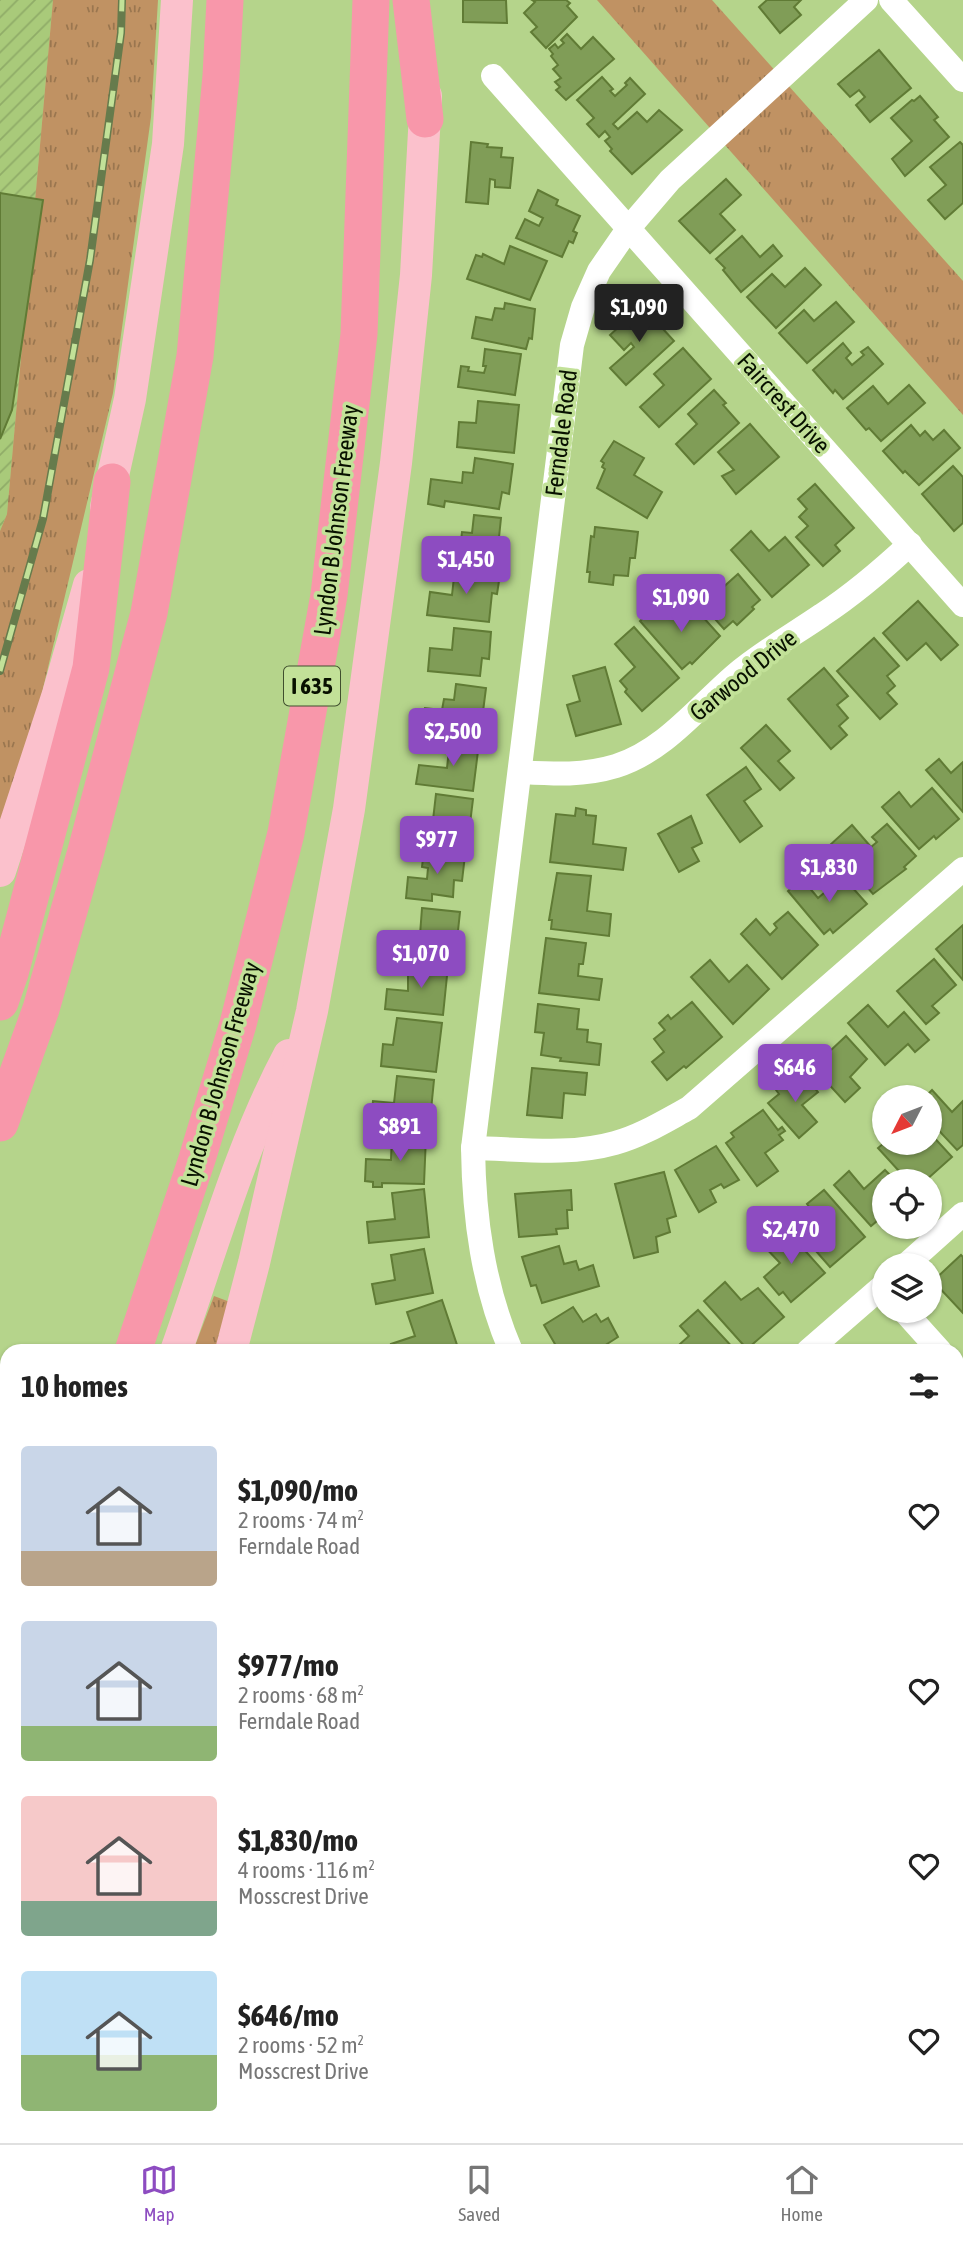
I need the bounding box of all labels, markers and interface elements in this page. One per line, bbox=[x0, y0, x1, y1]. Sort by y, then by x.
pin: $1,090 bbox=[582, 284, 696, 344]
text: $1,090 bbox=[611, 294, 668, 320]
street label: Faircrest Drive bbox=[732, 347, 836, 459]
street label: Ferndale Road bbox=[540, 368, 582, 498]
street label: Lyndon B Johnson Freeway bbox=[308, 403, 364, 637]
pin: $1,450 bbox=[409, 536, 523, 596]
text: $1,450 bbox=[438, 546, 495, 572]
pin: $1,090 bbox=[624, 574, 738, 634]
text: $1,090 bbox=[653, 584, 710, 610]
street label: Garwood Drive bbox=[684, 624, 802, 726]
road number: I 635 bbox=[284, 666, 340, 706]
pin: $2,500 bbox=[396, 708, 510, 768]
text: $2,500 bbox=[425, 718, 482, 744]
pin: $977 bbox=[396, 816, 478, 876]
text: $977 bbox=[416, 826, 458, 852]
pin: $1,830 bbox=[772, 844, 886, 904]
text: $1,830 bbox=[801, 854, 858, 880]
pin: $1,070 bbox=[364, 930, 478, 990]
text: $1,070 bbox=[393, 940, 450, 966]
street label: Lyndon B Johnson Freeway bbox=[175, 959, 265, 1189]
pin: $646 bbox=[754, 1044, 836, 1104]
text: $646 bbox=[774, 1054, 816, 1080]
north arrow bbox=[872, 1085, 942, 1155]
map controls bbox=[872, 1085, 942, 1323]
pin: $891 bbox=[359, 1104, 441, 1163]
text: $891 bbox=[379, 1113, 421, 1139]
button: locate bbox=[872, 1169, 942, 1239]
pin: $2,470 bbox=[734, 1206, 848, 1266]
text: $2,470 bbox=[763, 1216, 820, 1242]
button: layers bbox=[872, 1253, 942, 1323]
icon: filters bbox=[905, 1367, 943, 1405]
text: 10 homes bbox=[21, 1369, 128, 1403]
text: $1,090/mo bbox=[238, 1473, 358, 1507]
icon: home bbox=[77, 1474, 161, 1558]
icon: heart bbox=[905, 1497, 943, 1535]
text: 2 rooms · 74 m² bbox=[238, 1507, 364, 1533]
text: Ferndale Road bbox=[238, 1533, 360, 1559]
text: $977/mo bbox=[238, 1648, 339, 1682]
icon: home bbox=[77, 1649, 161, 1733]
icon: heart bbox=[905, 1672, 943, 1710]
text: 2 rooms · 68 m² bbox=[238, 1682, 364, 1708]
text: Ferndale Road bbox=[238, 1708, 360, 1734]
text: $1,830/mo bbox=[238, 1823, 358, 1857]
icon: home bbox=[77, 1824, 161, 1908]
icon: heart bbox=[905, 1847, 943, 1885]
text: 4 rooms · 116 m² bbox=[238, 1857, 375, 1883]
text: Mosscrest Drive bbox=[238, 1883, 369, 1909]
text: $646/mo bbox=[238, 1998, 339, 2032]
icon: home bbox=[77, 1999, 161, 2083]
icon: heart bbox=[905, 2022, 943, 2060]
text: 2 rooms · 52 m² bbox=[238, 2032, 364, 2058]
text: Mosscrest Drive bbox=[238, 2058, 369, 2084]
tab: Map bbox=[140, 2161, 178, 2225]
tab: Saved bbox=[458, 2161, 500, 2225]
tab: Home bbox=[781, 2161, 823, 2225]

